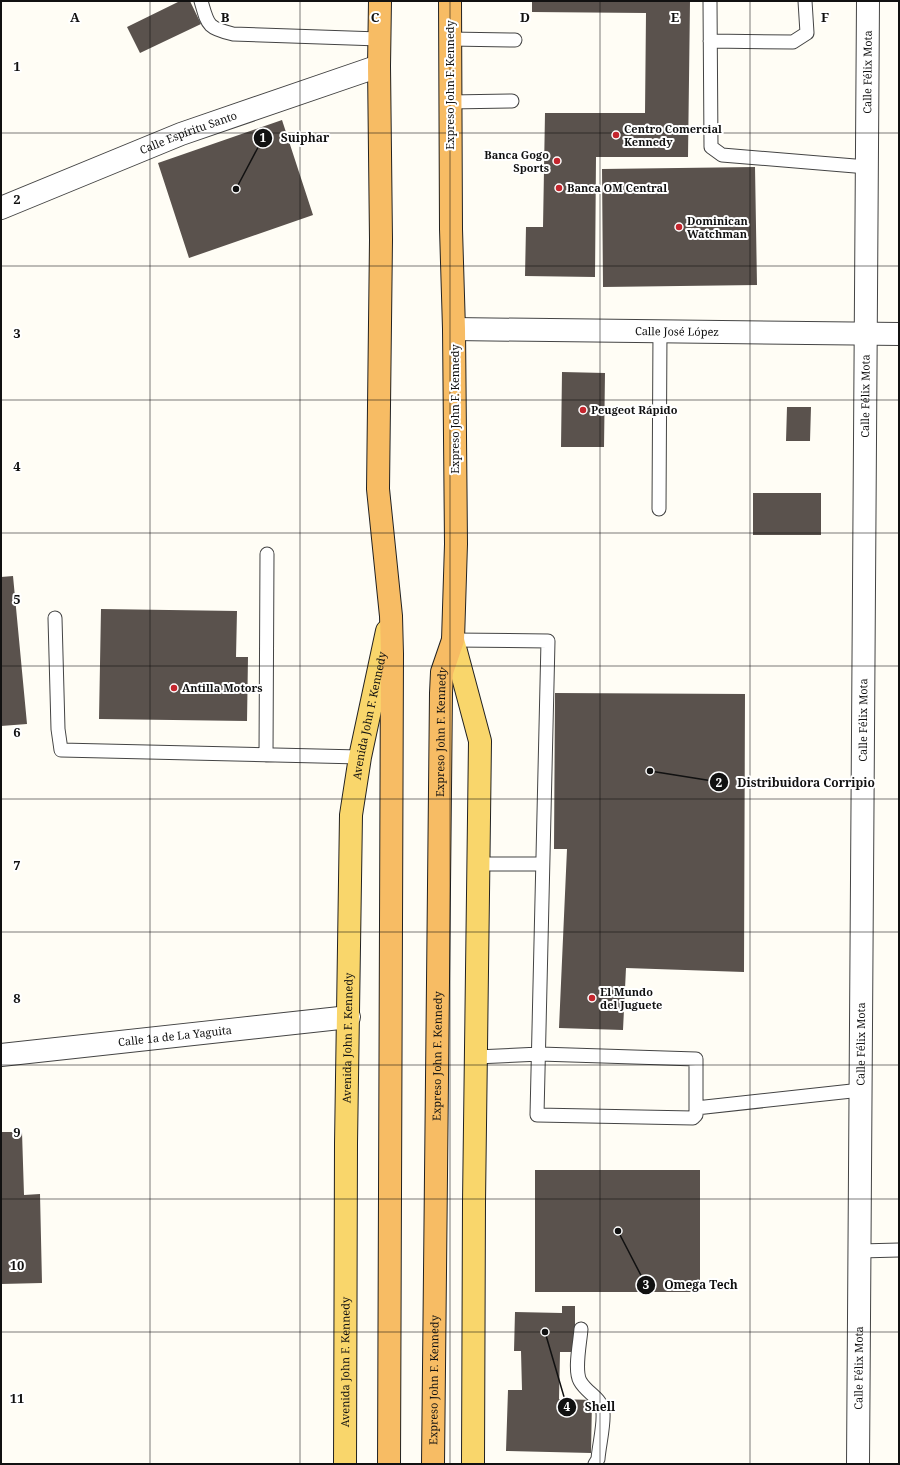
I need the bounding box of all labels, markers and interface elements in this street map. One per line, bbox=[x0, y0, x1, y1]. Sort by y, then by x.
text: A bbox=[70, 8, 80, 26]
text: B bbox=[221, 8, 230, 26]
text: C bbox=[371, 8, 380, 26]
text: D bbox=[520, 8, 530, 26]
text: E bbox=[671, 8, 680, 26]
text: F bbox=[821, 8, 829, 26]
street label: Expreso John F. Kennedy bbox=[442, 19, 457, 150]
street label: Calle Félix Mota bbox=[859, 30, 875, 114]
text: 1 bbox=[13, 57, 21, 75]
street label: Calle Espíritu Santo bbox=[137, 107, 239, 157]
place label: Centro Comercial Kennedy bbox=[624, 121, 722, 149]
callout: Suiphar bbox=[253, 126, 338, 150]
text: 1 bbox=[260, 129, 267, 146]
text: Suiphar bbox=[281, 129, 330, 146]
marker: Centro Comercial Kennedy bbox=[611, 130, 621, 140]
place label: Banca Gogo Sports bbox=[484, 147, 549, 175]
marker: Banca Gogo Sports bbox=[552, 156, 562, 166]
place label: Banca OM Central bbox=[567, 180, 667, 195]
marker: Banca OM Central bbox=[554, 183, 564, 193]
text: 2 bbox=[13, 190, 21, 208]
place label: Dominican Watchman bbox=[687, 213, 749, 241]
marker: Dominican Watchman bbox=[674, 222, 684, 232]
street label: Calle José López bbox=[635, 323, 719, 339]
text: 3 bbox=[13, 324, 21, 342]
street label: Expreso John F. Kennedy bbox=[447, 343, 462, 474]
street label: Calle Félix Mota bbox=[857, 354, 873, 438]
place label: Peugeot Rápido bbox=[591, 402, 678, 417]
marker: Peugeot Rápido bbox=[578, 405, 588, 415]
text: 4 bbox=[13, 457, 21, 475]
text: 5 bbox=[13, 590, 21, 608]
street label: Avenida John F. Kennedy bbox=[349, 649, 390, 781]
street label: Expreso John F. Kennedy bbox=[432, 664, 450, 797]
street label: Calle Félix Mota bbox=[855, 678, 870, 762]
place label: Antilla Motors bbox=[182, 680, 263, 695]
marker: Antilla Motors bbox=[169, 683, 179, 693]
text: 6 bbox=[13, 723, 21, 741]
callout: Distribuidora Corripio bbox=[709, 770, 883, 794]
text: 2 bbox=[716, 774, 723, 791]
text: Distribuidora Corripio bbox=[737, 774, 875, 791]
text: 7 bbox=[13, 856, 21, 874]
street label: Avenida John F. Kennedy bbox=[339, 972, 356, 1103]
place label: El Mundo del Juguete bbox=[600, 984, 662, 1012]
text: 8 bbox=[13, 989, 21, 1007]
street label: Expreso John F. Kennedy bbox=[429, 990, 445, 1121]
marker: El Mundo del Juguete bbox=[587, 993, 597, 1003]
street label: Calle Félix Mota bbox=[853, 1002, 868, 1086]
street label: Calle 1a de La Yaguita bbox=[117, 1022, 233, 1049]
text: 9 bbox=[13, 1123, 21, 1141]
text: 10 bbox=[10, 1256, 24, 1274]
callout: Omega Tech bbox=[636, 1273, 746, 1297]
text: 3 bbox=[643, 1276, 650, 1293]
text: Omega Tech bbox=[664, 1276, 738, 1293]
street label: Avenida John F. Kennedy bbox=[337, 1296, 353, 1427]
street label: Expreso John F. Kennedy bbox=[425, 1314, 442, 1445]
street label: Calle Félix Mota bbox=[850, 1326, 866, 1410]
text: 11 bbox=[10, 1389, 24, 1407]
callout: Shell bbox=[557, 1395, 623, 1419]
text: 4 bbox=[564, 1398, 571, 1415]
text: Shell bbox=[585, 1398, 616, 1415]

